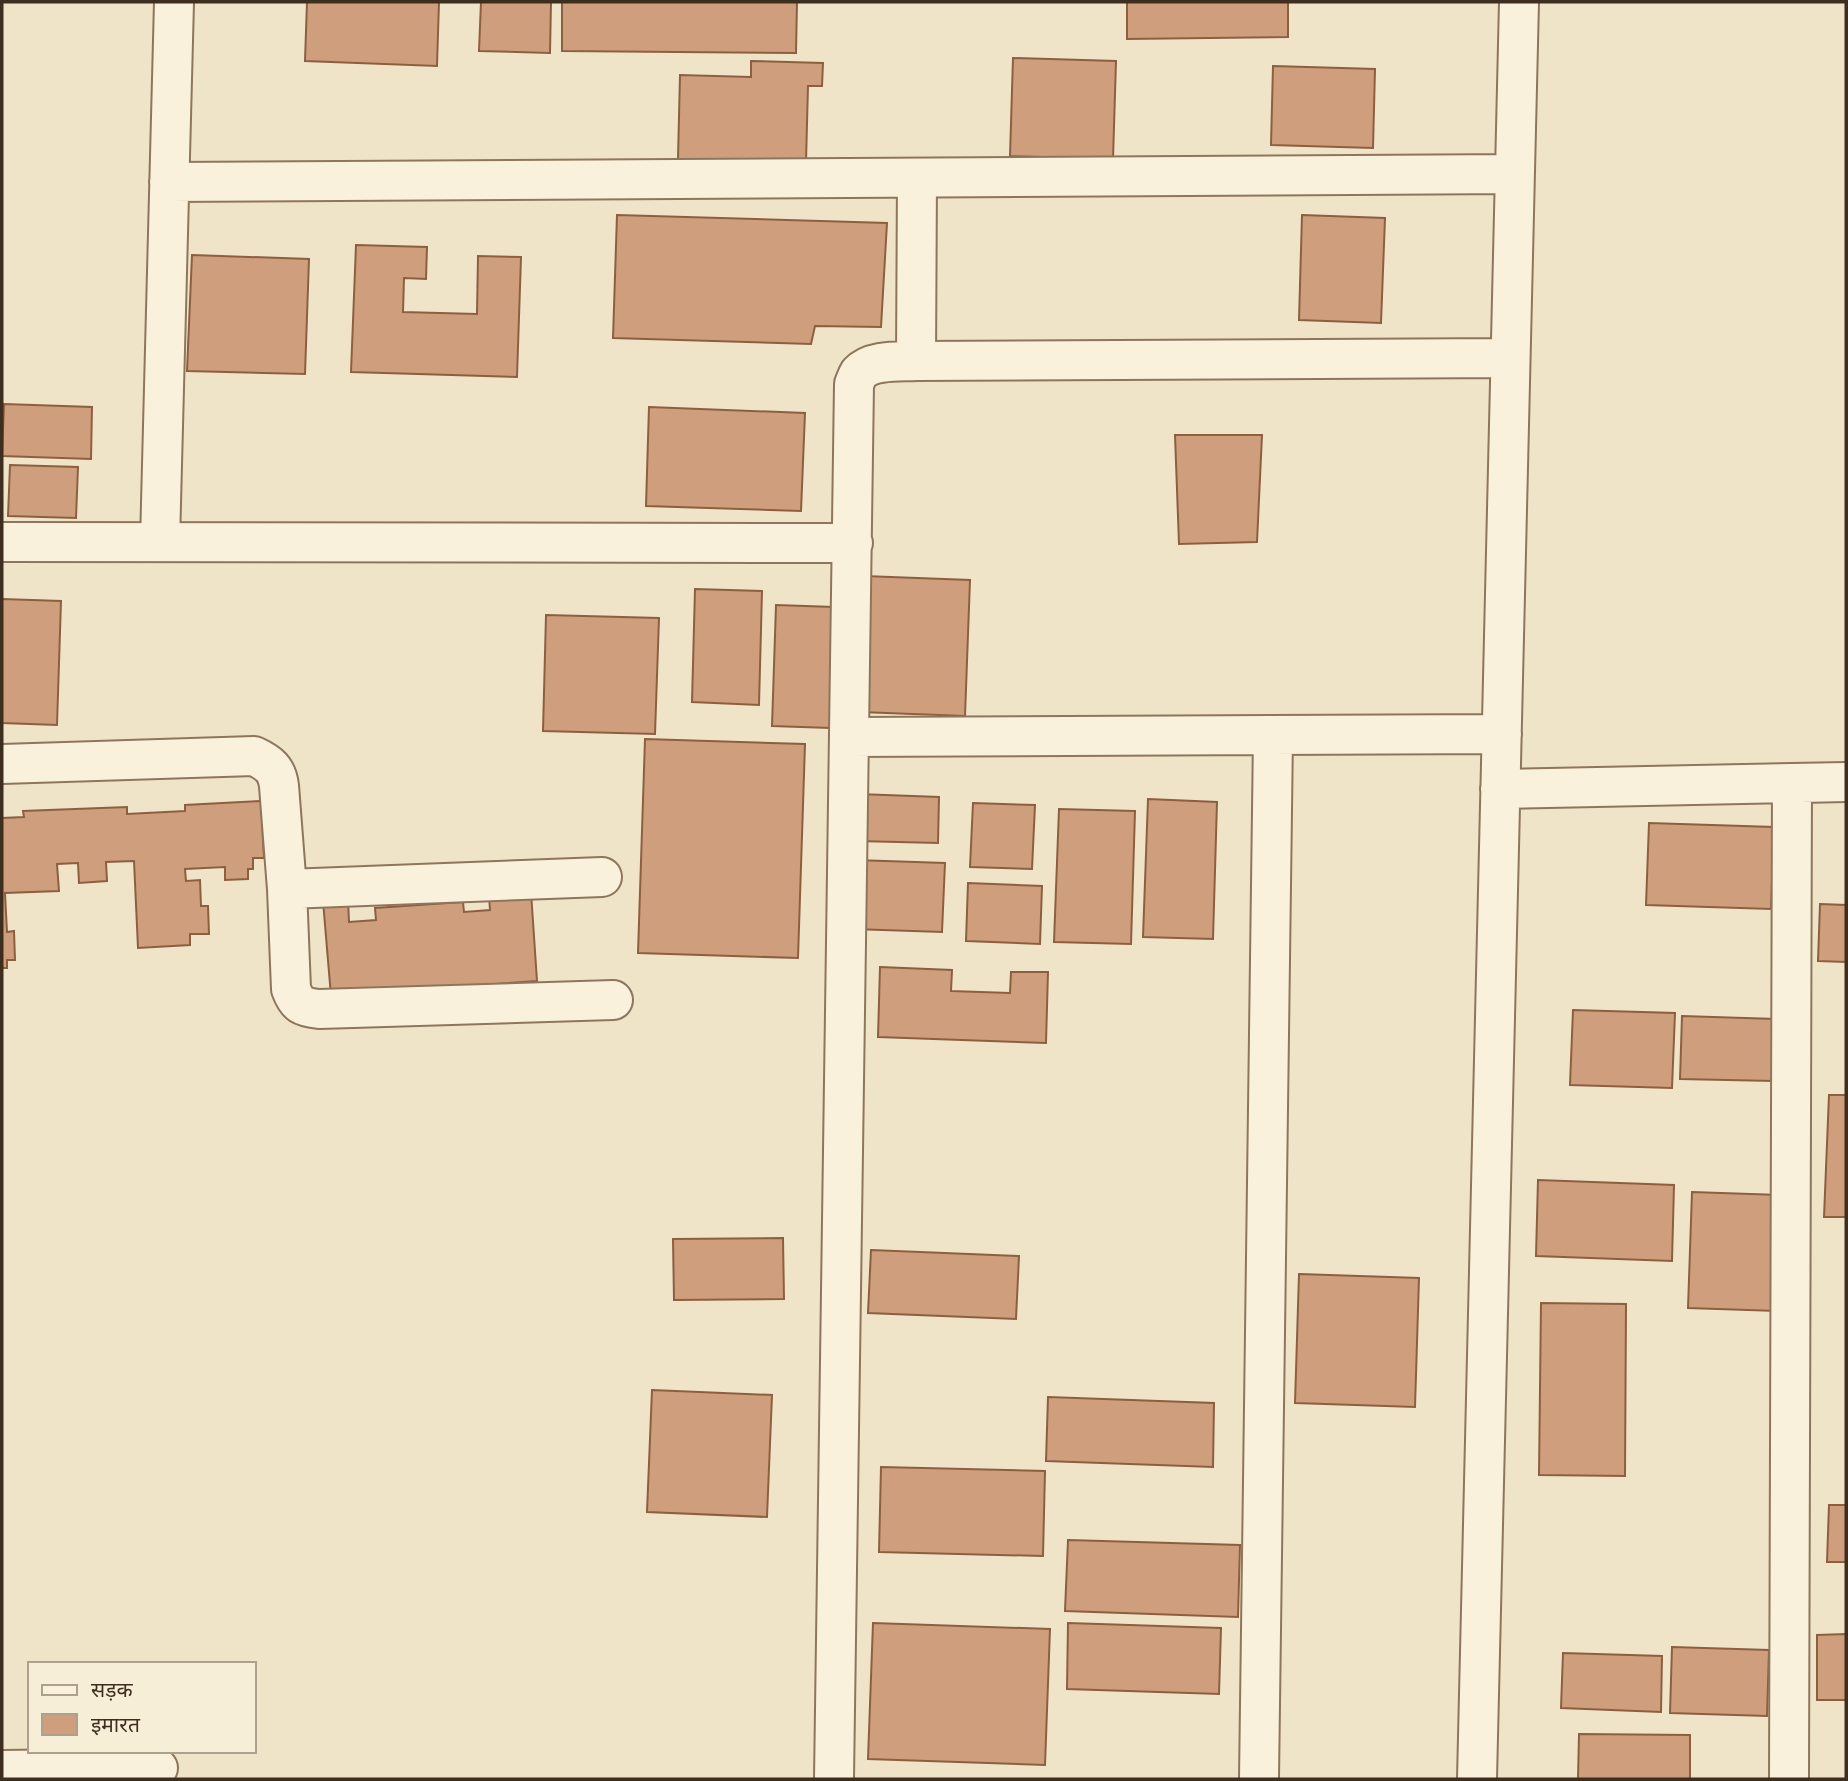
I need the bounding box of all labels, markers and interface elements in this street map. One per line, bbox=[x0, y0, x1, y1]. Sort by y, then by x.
legend bbox=[28, 1662, 256, 1753]
text: सड़क bbox=[91, 1675, 133, 1703]
text: इमारत bbox=[91, 1710, 141, 1738]

